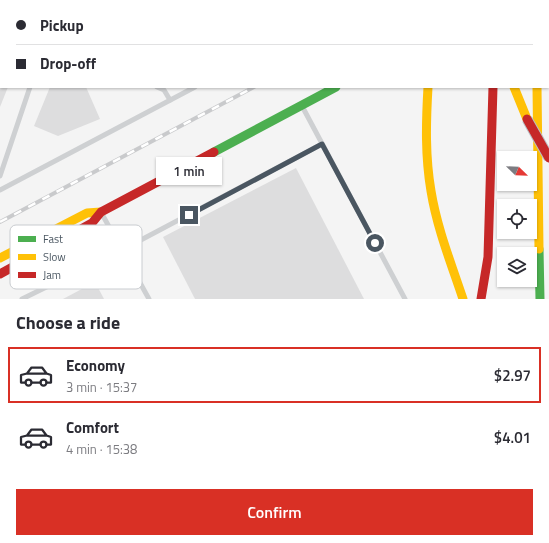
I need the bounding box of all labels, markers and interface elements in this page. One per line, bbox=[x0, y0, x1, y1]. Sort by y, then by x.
text: Pickup bbox=[40, 14, 84, 37]
text: Drop-off bbox=[40, 52, 96, 75]
north arrow bbox=[497, 151, 537, 191]
map controls bbox=[497, 151, 537, 287]
callout: 1 min bbox=[156, 157, 222, 185]
text: 1 min bbox=[173, 161, 205, 181]
button: locate bbox=[497, 199, 537, 239]
route end bbox=[180, 206, 198, 224]
legend bbox=[10, 225, 142, 289]
text: Fast bbox=[43, 231, 63, 247]
route start bbox=[366, 234, 384, 252]
button: layers bbox=[497, 247, 537, 287]
text: Slow bbox=[43, 249, 66, 265]
text: Jam bbox=[43, 267, 61, 283]
text: Choose a ride bbox=[16, 309, 120, 336]
text: Economy bbox=[66, 354, 125, 377]
icon: car bbox=[18, 357, 54, 393]
text: $2.97 bbox=[494, 364, 531, 387]
text: 3 min · 15:37 bbox=[66, 377, 137, 397]
text: Comfort bbox=[66, 416, 119, 439]
icon: car bbox=[18, 419, 54, 455]
text: $4.01 bbox=[494, 426, 531, 449]
text: 4 min · 15:38 bbox=[66, 439, 137, 459]
button: Confirm bbox=[16, 489, 533, 535]

